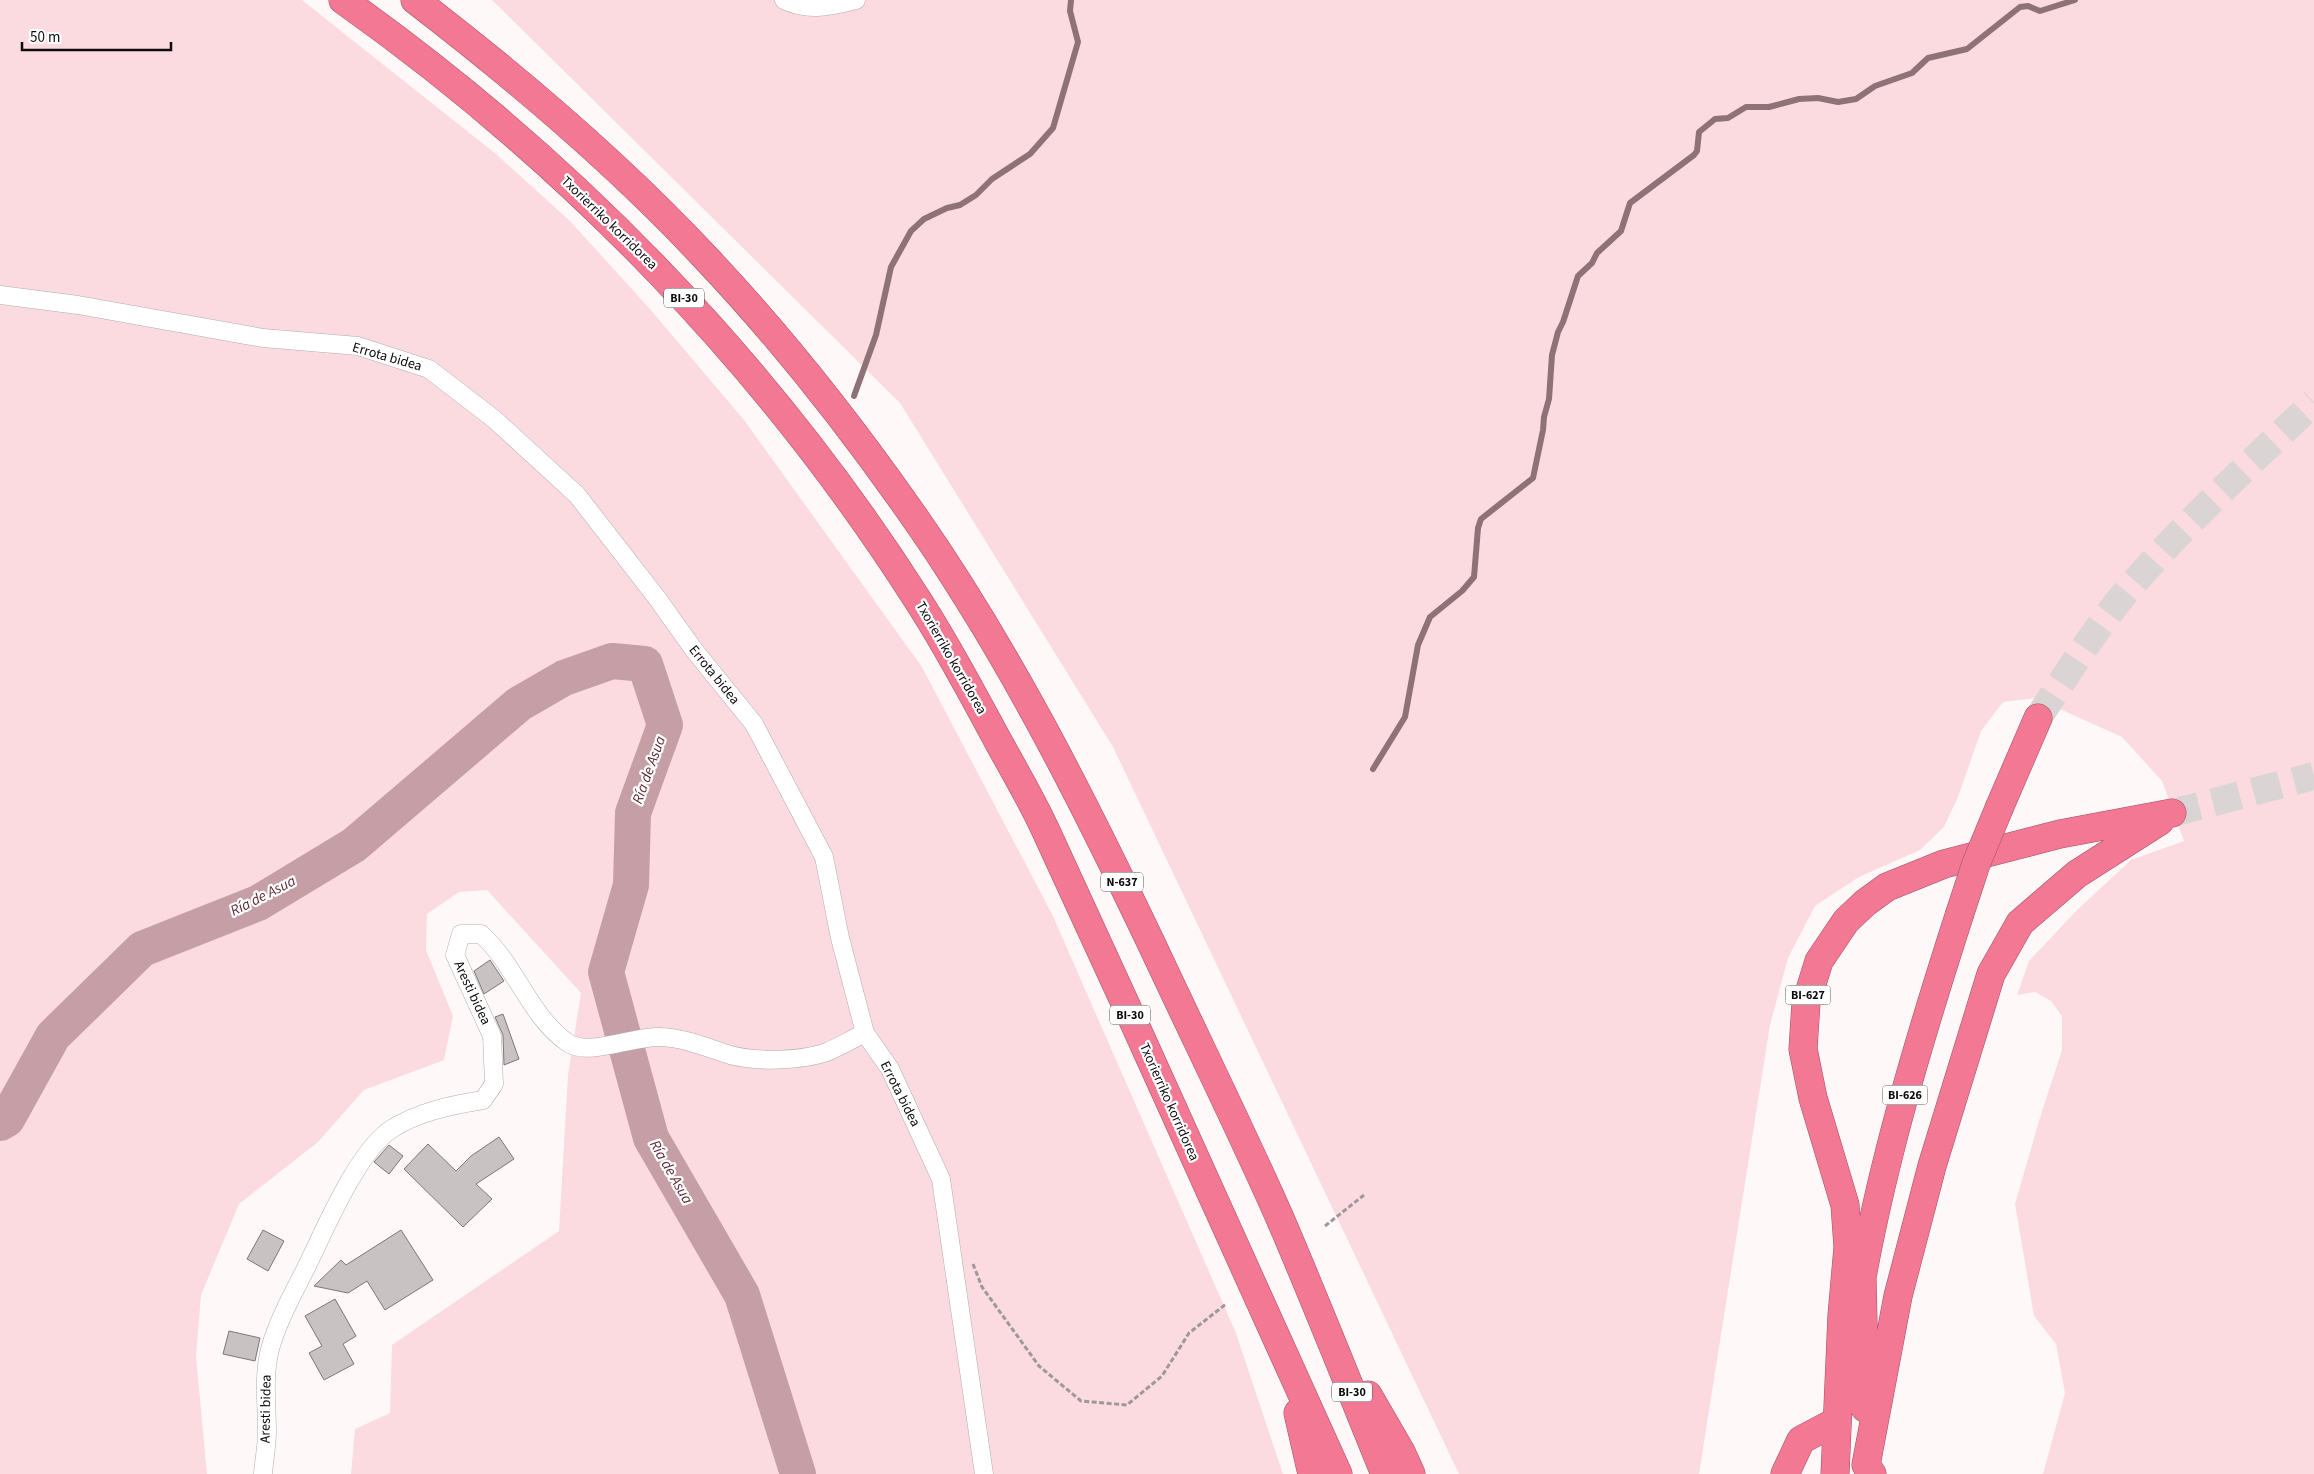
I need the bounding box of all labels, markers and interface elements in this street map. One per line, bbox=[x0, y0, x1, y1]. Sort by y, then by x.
scale bar bbox=[22, 20, 171, 52]
text: 50 m bbox=[30, 27, 60, 48]
street label: Txorierriko korridorea bbox=[556, 172, 662, 274]
road number: BI-30 bbox=[664, 288, 704, 308]
street label: Errota bidea bbox=[350, 338, 424, 376]
street label: Txorierriko korridorea bbox=[911, 598, 991, 718]
street label: Errota bidea bbox=[684, 641, 744, 709]
water label: Ría de Asua bbox=[627, 733, 671, 807]
water label: Ría de Asua bbox=[227, 871, 299, 921]
road number: N-637 bbox=[1101, 872, 1143, 892]
street label: Aresti bidea bbox=[448, 958, 496, 1028]
road number: BI-627 bbox=[1786, 986, 1830, 1004]
road number: BI-30 bbox=[1110, 1006, 1150, 1024]
street label: Txorierriko korridorea bbox=[1134, 1040, 1204, 1164]
street label: Errota bidea bbox=[875, 1058, 925, 1130]
road number: BI-626 bbox=[1882, 1086, 1928, 1104]
water label: Ría de Asua bbox=[644, 1136, 698, 1208]
street label: Aresti bidea bbox=[255, 1375, 277, 1443]
road number: BI-30 bbox=[1332, 1382, 1372, 1401]

